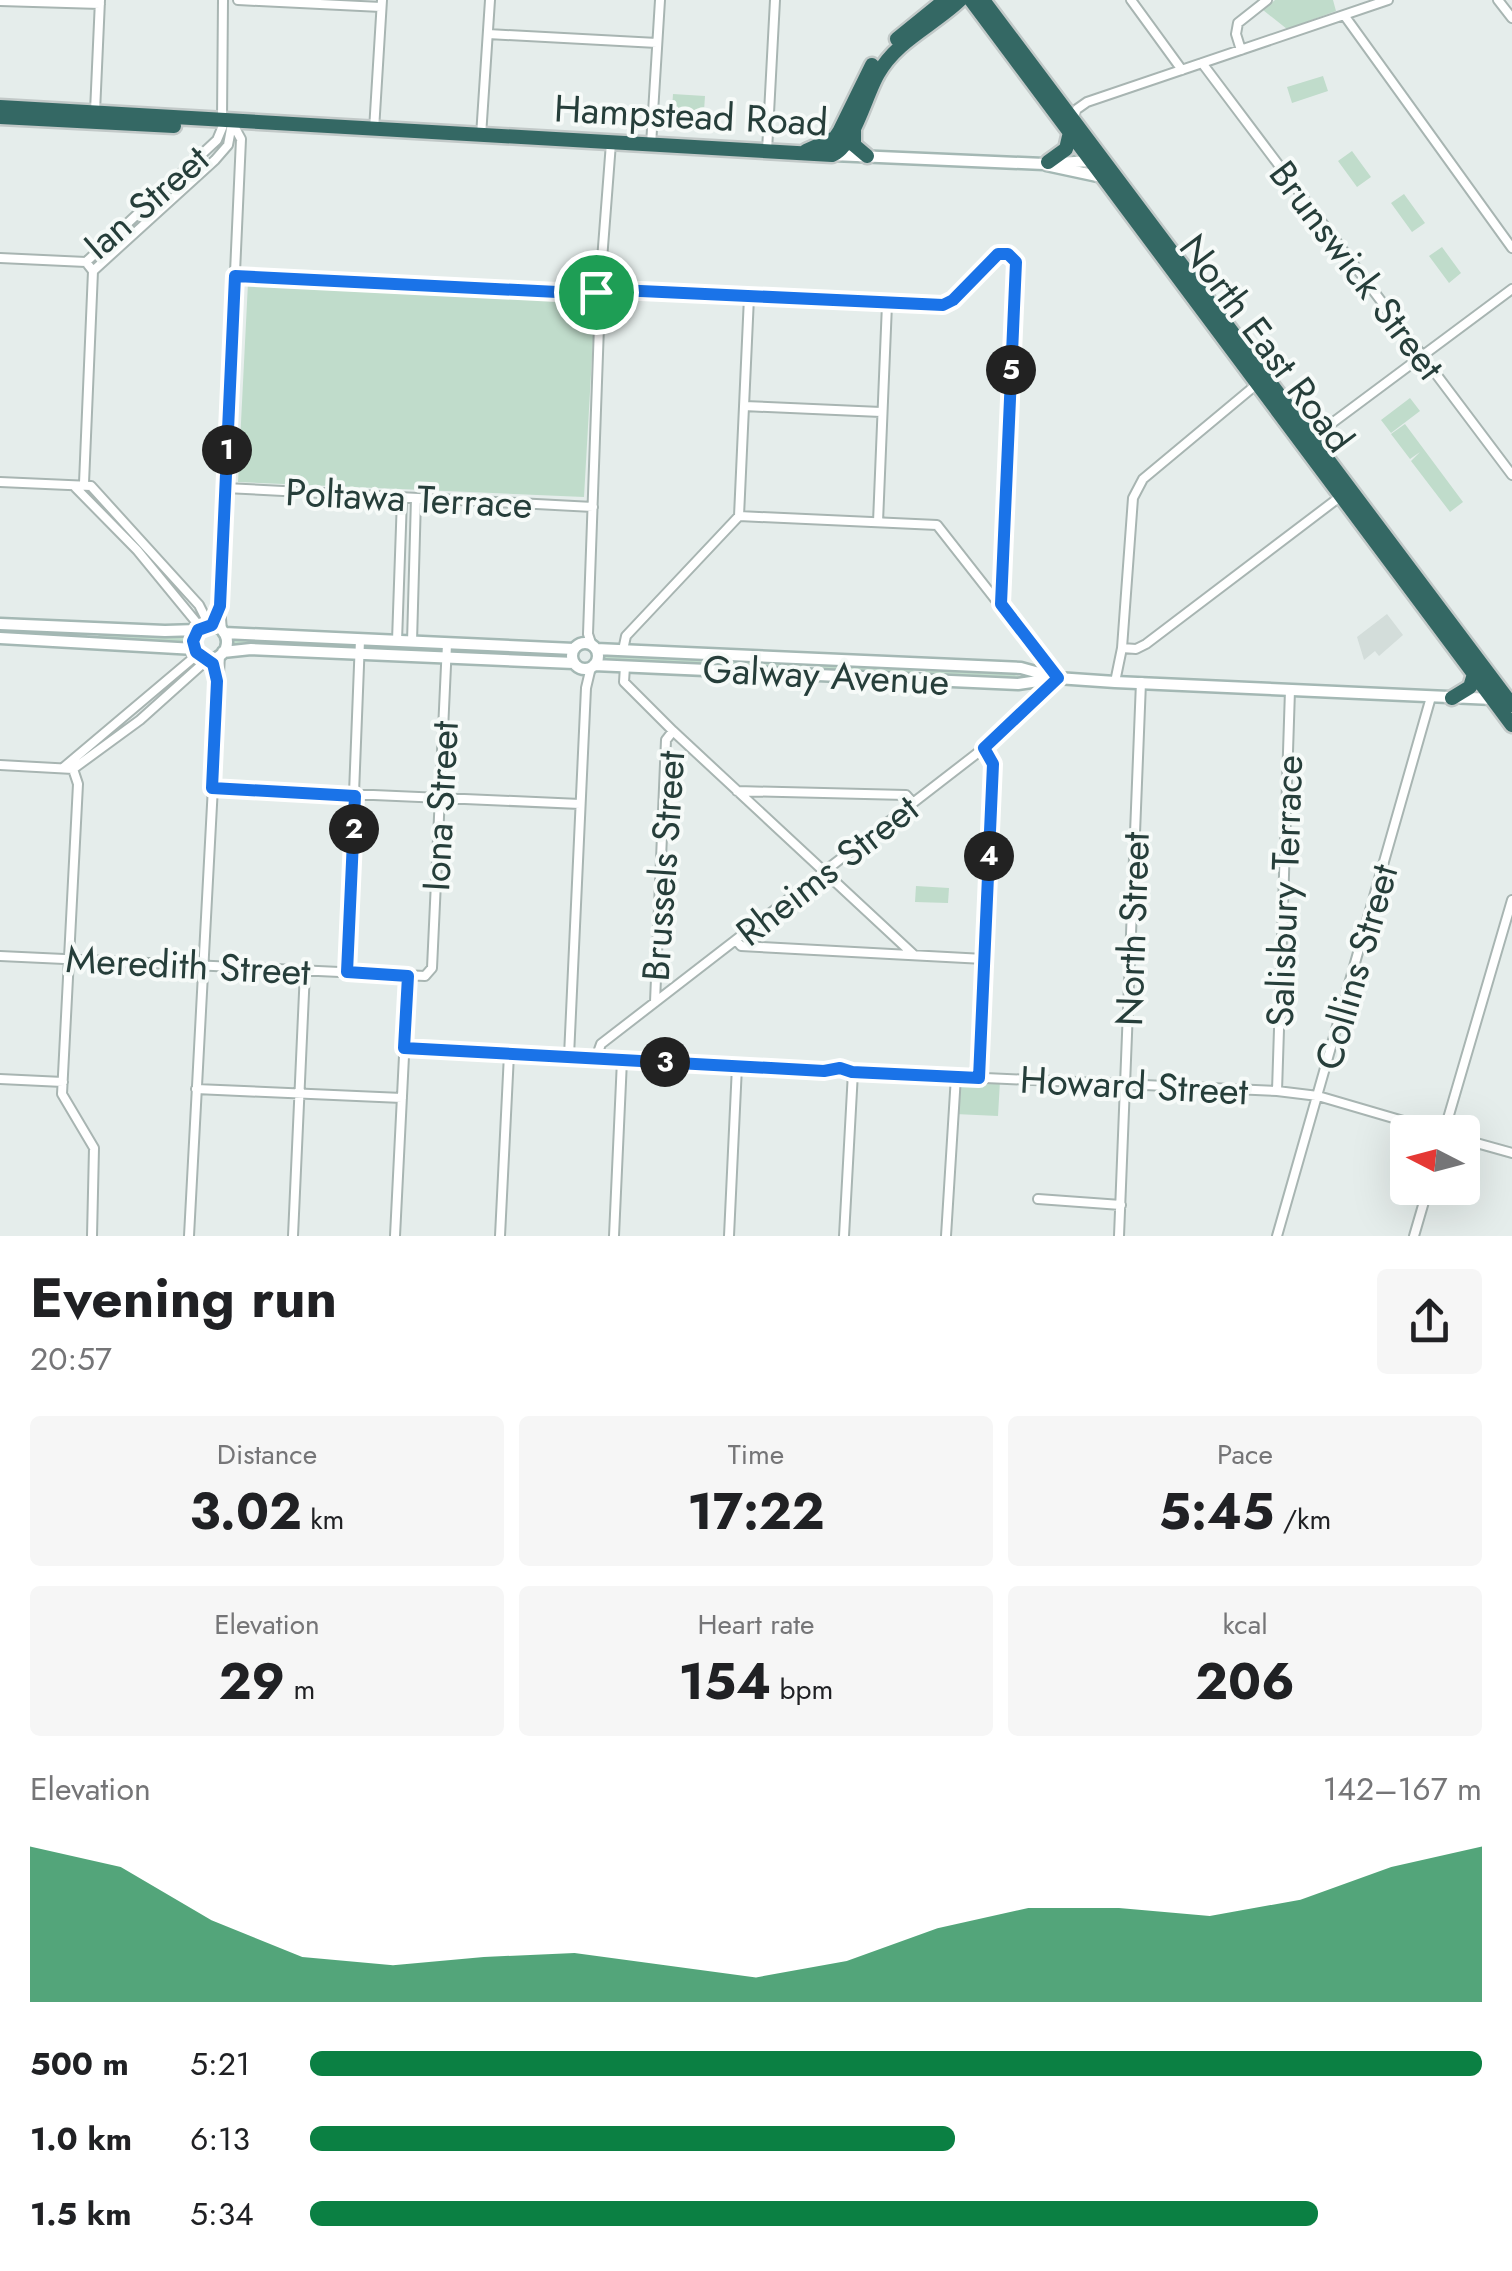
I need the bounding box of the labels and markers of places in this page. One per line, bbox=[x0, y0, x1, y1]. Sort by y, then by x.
pin bbox=[554, 250, 639, 335]
pin: 5 bbox=[986, 345, 1036, 395]
pin: 1 bbox=[202, 425, 252, 475]
pin: 2 bbox=[329, 804, 379, 854]
pin: 4 bbox=[964, 831, 1014, 881]
pin: 3 bbox=[640, 1037, 690, 1087]

